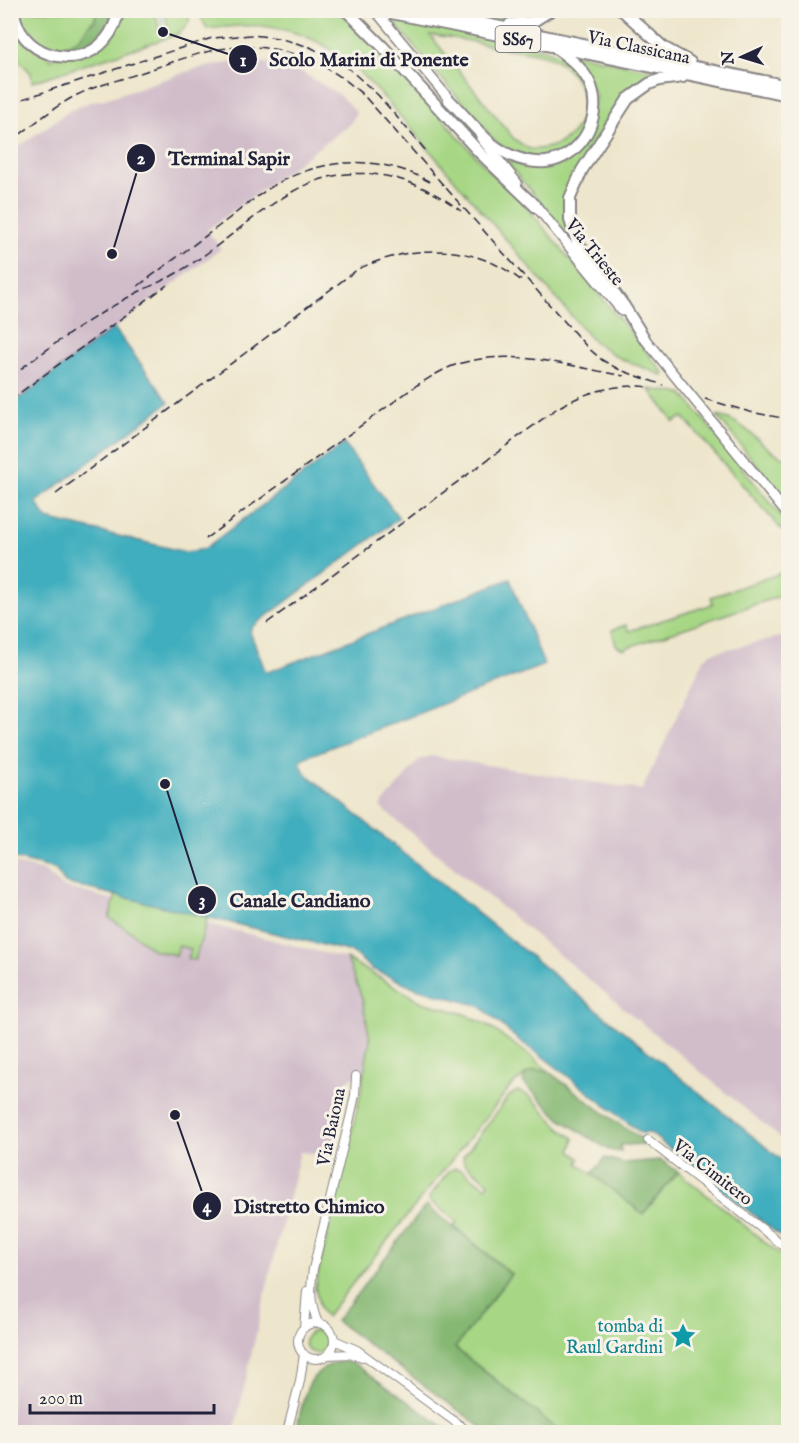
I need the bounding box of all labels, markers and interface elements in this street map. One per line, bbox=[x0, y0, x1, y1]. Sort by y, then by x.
road number: SS67 bbox=[496, 26, 540, 52]
street label: Via Classicana bbox=[584, 26, 692, 71]
north arrow bbox=[712, 27, 772, 87]
callout: Scolo Marini di Ponente bbox=[228, 40, 481, 78]
text: Scolo Marini di Ponente bbox=[269, 48, 469, 73]
text: 1 bbox=[240, 50, 247, 73]
text: N bbox=[719, 50, 740, 67]
callout: Terminal Sapir bbox=[126, 139, 302, 177]
text: Terminal Sapir bbox=[167, 147, 290, 172]
text: 2 bbox=[137, 148, 146, 171]
street label: Via Trieste bbox=[559, 214, 628, 291]
callout: Canale Candiano bbox=[187, 881, 382, 919]
text: Canale Candiano bbox=[230, 889, 371, 914]
text: 3 bbox=[199, 890, 205, 913]
street label: Via Baiona bbox=[313, 1086, 352, 1170]
street label: Via Cimitero bbox=[667, 1134, 757, 1212]
callout: Distretto Chimico bbox=[192, 1187, 397, 1225]
text: Distretto Chimico bbox=[233, 1195, 385, 1220]
text: 4 bbox=[203, 1196, 213, 1219]
place label: tomba di Raul Gardini bbox=[566, 1316, 663, 1360]
place icon: tomba di Raul Gardini bbox=[668, 1321, 698, 1351]
scale bar bbox=[30, 1377, 214, 1415]
text: 200 m bbox=[39, 1388, 83, 1411]

